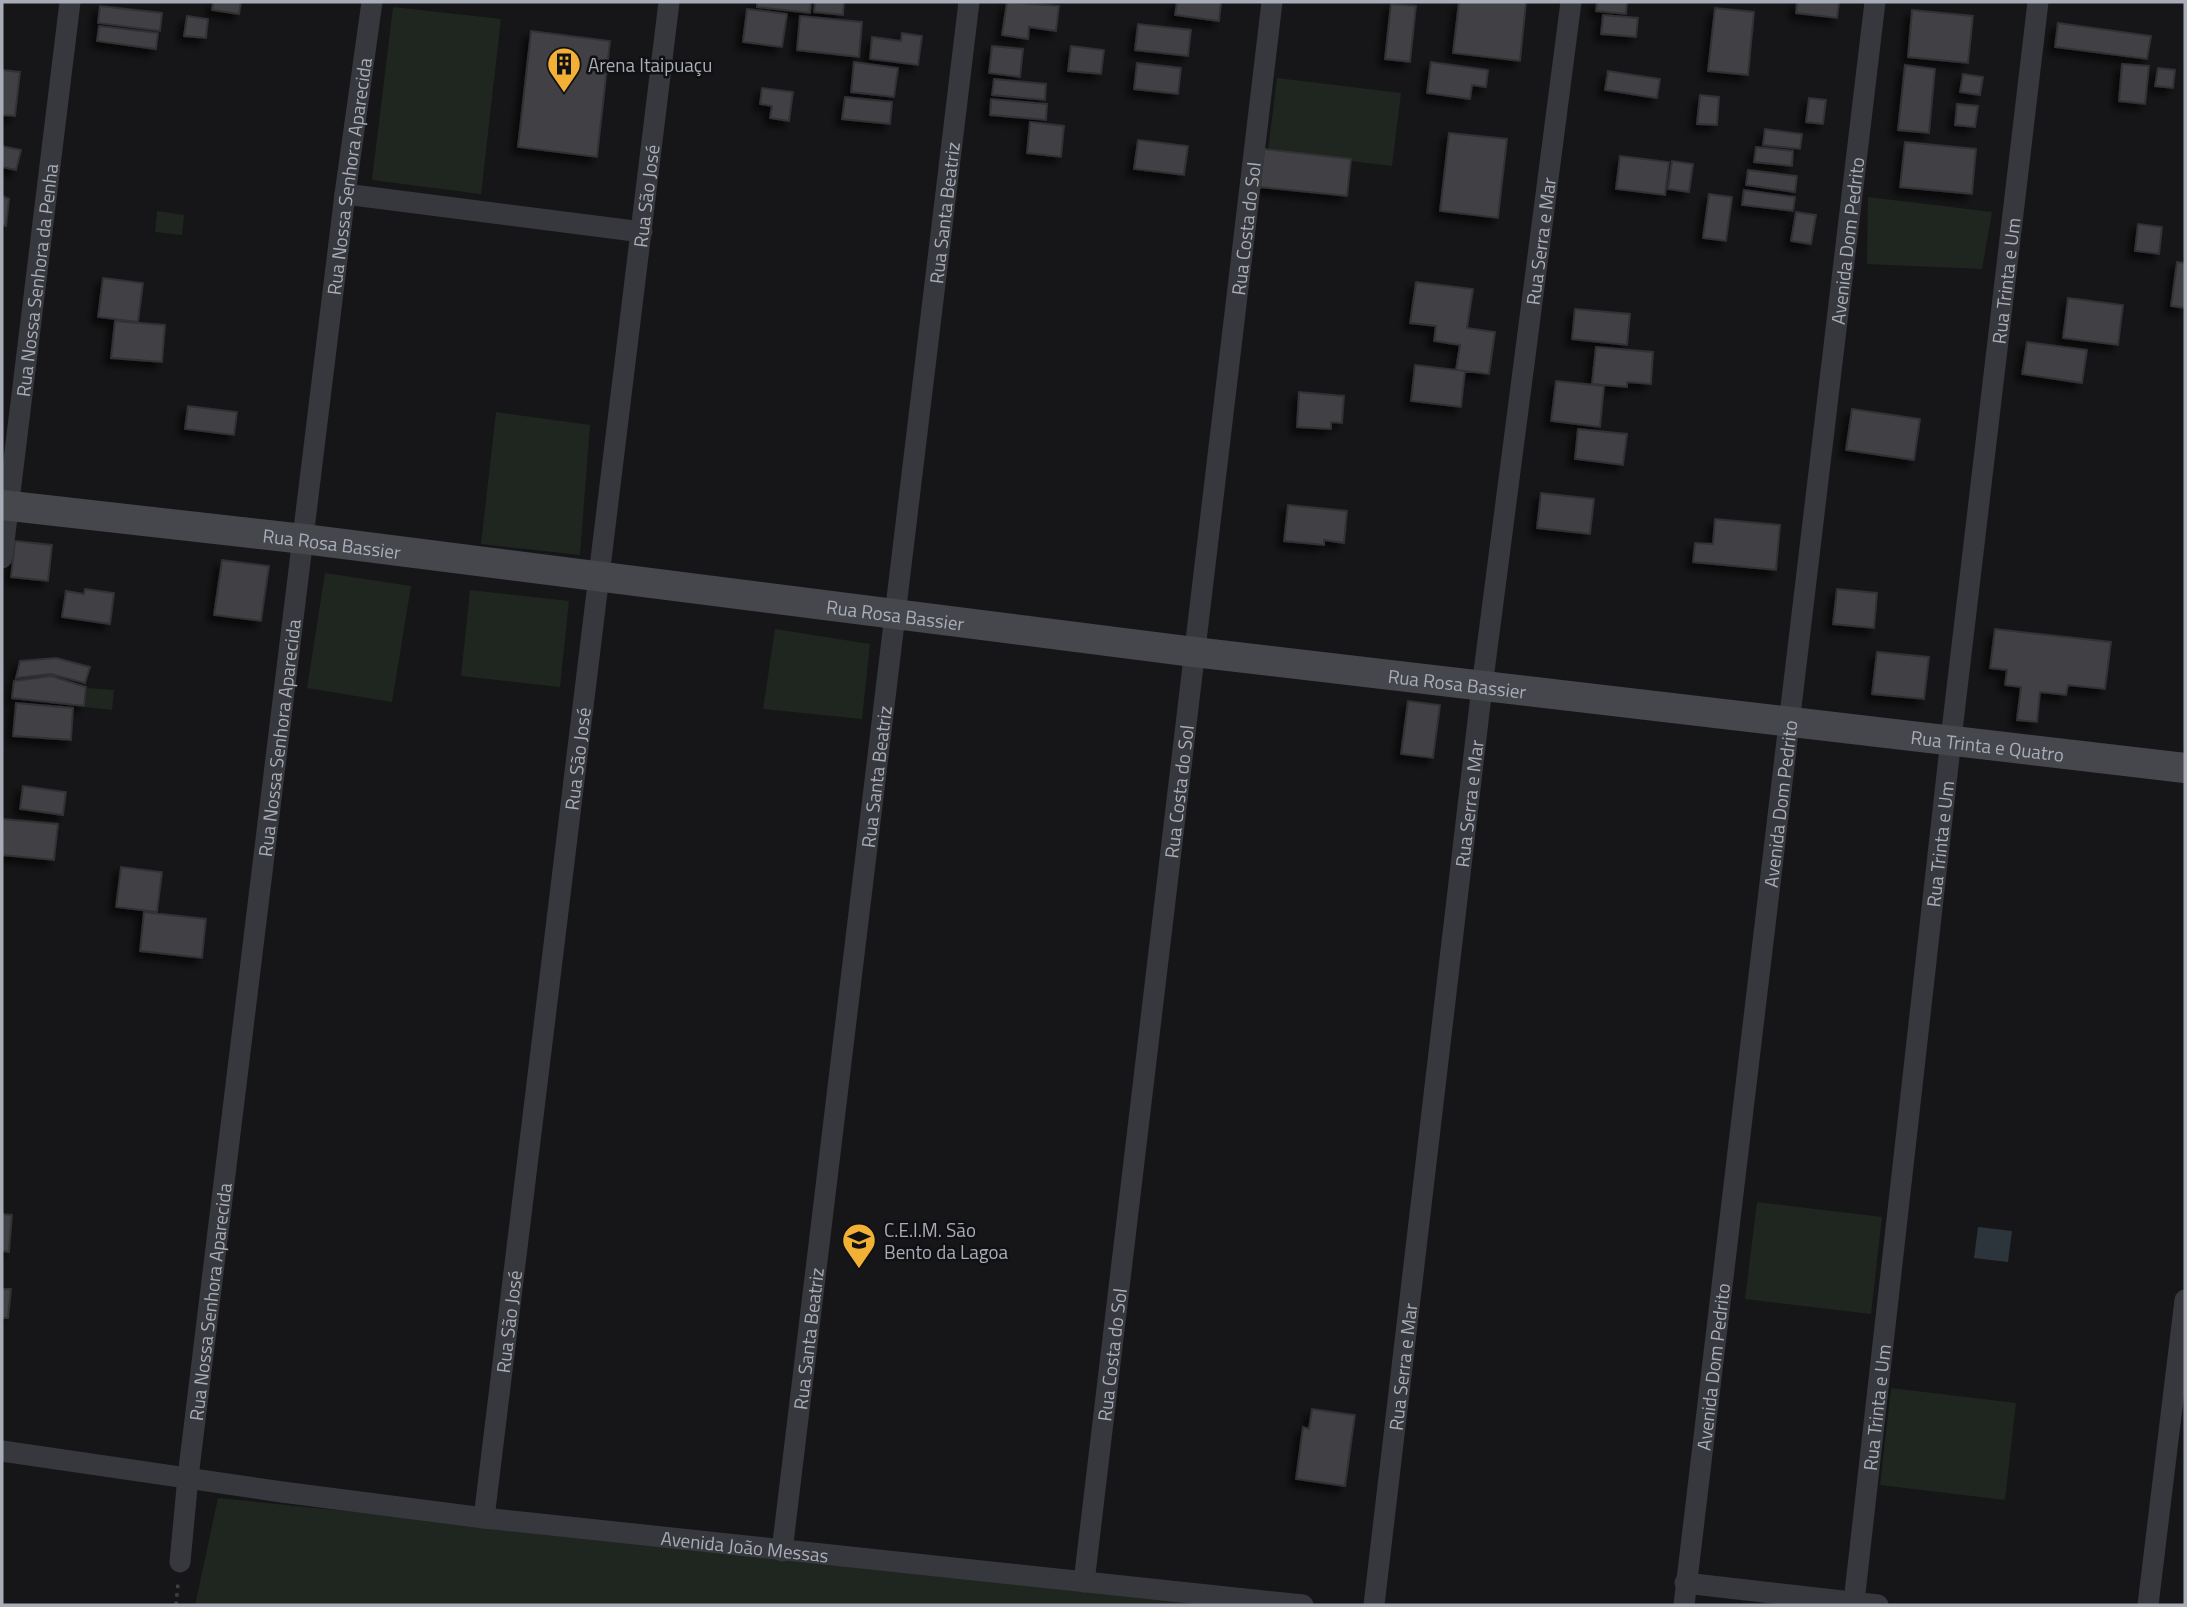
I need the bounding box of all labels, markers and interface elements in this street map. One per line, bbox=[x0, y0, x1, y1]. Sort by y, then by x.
building icon: Arena Itaipuaçu bbox=[545, 45, 583, 94]
place label: Arena Itaipuaçu bbox=[588, 50, 712, 79]
street label: Rua Nossa Senhora Aparecida bbox=[318, 55, 379, 297]
street label: Rua Santa Beatriz bbox=[921, 140, 967, 285]
street label: Rua São José bbox=[625, 143, 666, 249]
street label: Avenida Dom Pedrito bbox=[1822, 155, 1871, 326]
street label: Rua Costa do Sol bbox=[1223, 160, 1267, 297]
street label: Rua Nossa Senhora da Penha bbox=[7, 161, 65, 398]
street label: Rua Serra e Mar bbox=[1517, 175, 1563, 306]
street label: Rua Trinta e Um bbox=[1983, 216, 2027, 345]
street label: Rua Rosa Bassier bbox=[261, 520, 403, 566]
street label: Rua Rosa Bassier bbox=[825, 591, 966, 637]
street label: Rua Nossa Senhora Aparecida bbox=[250, 617, 307, 858]
street label: Rua Rosa Bassier bbox=[1386, 660, 1528, 705]
street label: Rua Santa Beatriz bbox=[853, 704, 898, 849]
street label: Rua São José bbox=[556, 706, 597, 812]
street label: Avenida Dom Pedrito bbox=[1755, 718, 1804, 889]
street label: Rua Trinta e Quatro bbox=[1909, 722, 2066, 768]
street label: Rua Costa do Sol bbox=[1156, 723, 1200, 860]
street label: Rua Serra e Mar bbox=[1446, 738, 1490, 869]
street label: Rua Trinta e Um bbox=[1918, 779, 1961, 909]
street label: Rua Nossa Senhora Aparecida bbox=[181, 1181, 238, 1422]
place label: C.E.I.M. São Bento da Lagoa bbox=[884, 1215, 1008, 1266]
school or university icon: C.E.I.M. São Bento da Lagoa bbox=[840, 1221, 878, 1270]
street label: Rua Santa Beatriz bbox=[785, 1266, 831, 1411]
street label: Rua São José bbox=[487, 1268, 529, 1375]
street label: Avenida Dom Pedrito bbox=[1688, 1281, 1737, 1452]
street label: Rua Costa do Sol bbox=[1089, 1286, 1133, 1423]
street label: Rua Serra e Mar bbox=[1380, 1301, 1424, 1432]
street label: Rua Trinta e Um bbox=[1854, 1342, 1897, 1472]
street label: Avenida João Messas bbox=[660, 1522, 830, 1569]

